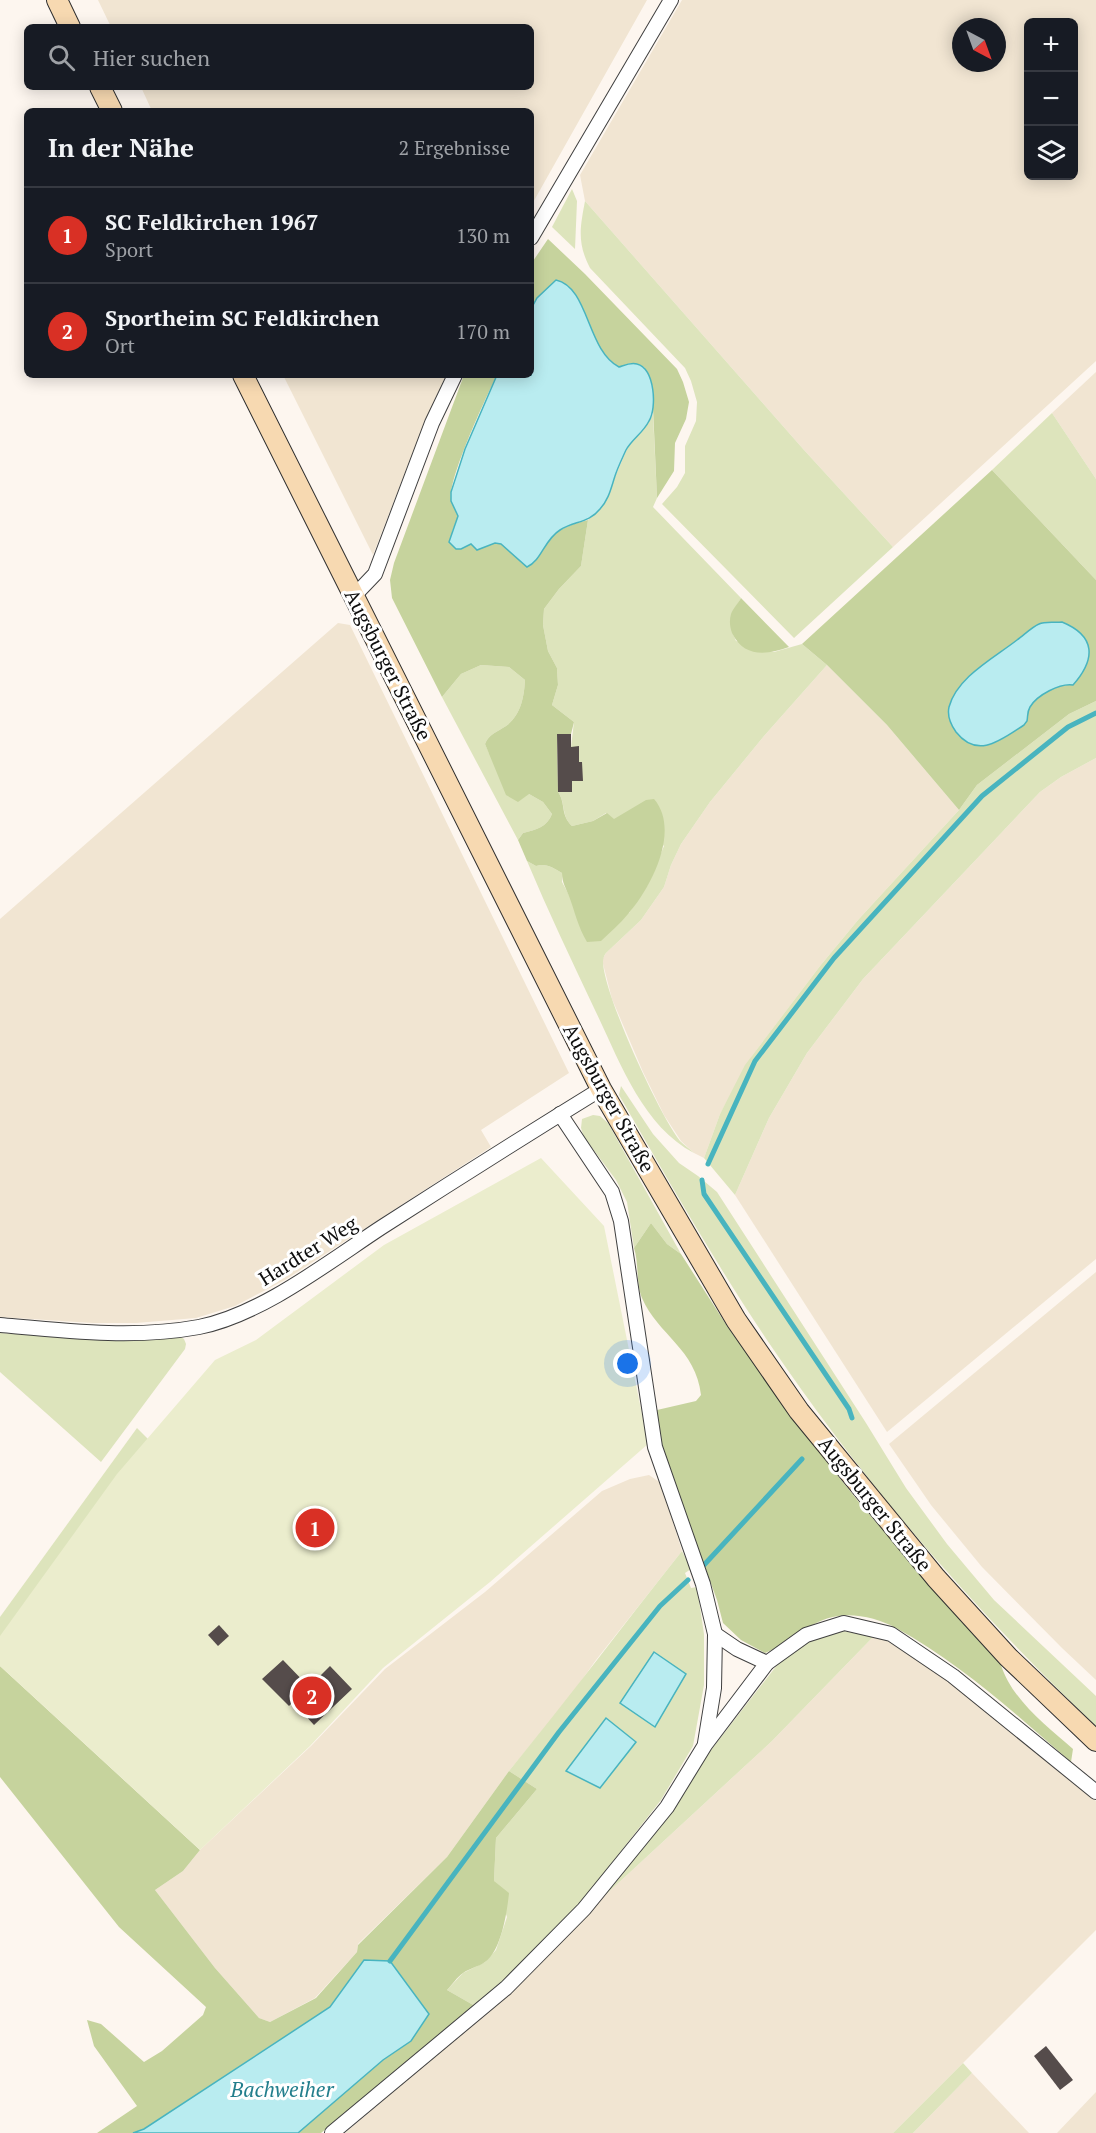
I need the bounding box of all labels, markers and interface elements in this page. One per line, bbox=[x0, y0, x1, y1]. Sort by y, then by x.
north arrow bbox=[952, 18, 1006, 72]
map controls bbox=[1024, 18, 1078, 180]
button: + bbox=[1024, 18, 1078, 72]
search box bbox=[24, 24, 534, 90]
icon: search bbox=[45, 41, 78, 74]
text: Hier suchen bbox=[93, 43, 210, 72]
button: − bbox=[1024, 72, 1078, 126]
button: layers bbox=[1024, 126, 1078, 180]
text: In der Nähe bbox=[48, 130, 194, 164]
text: 2 Ergebnisse bbox=[398, 134, 510, 161]
text: SC Feldkirchen 1967 bbox=[105, 207, 319, 236]
text: 1 bbox=[62, 222, 73, 249]
text: 130 m bbox=[456, 222, 510, 249]
text: Sport bbox=[105, 236, 153, 263]
text: Sportheim SC Feldkirchen bbox=[105, 303, 379, 332]
text: 2 bbox=[62, 318, 73, 345]
text: 170 m bbox=[456, 318, 510, 345]
text: Ort bbox=[105, 332, 135, 359]
street label: Augsburger Straße bbox=[339, 585, 438, 745]
street label: Augsburger Straße bbox=[557, 1019, 662, 1177]
street label: Hardter Weg bbox=[253, 1209, 363, 1292]
your location bbox=[613, 1349, 642, 1378]
street label: Augsburger Straße bbox=[813, 1431, 938, 1577]
pin: 1 bbox=[296, 1506, 334, 1550]
pin: 2 bbox=[292, 1674, 332, 1718]
water label: Bachweiher bbox=[229, 2075, 334, 2103]

